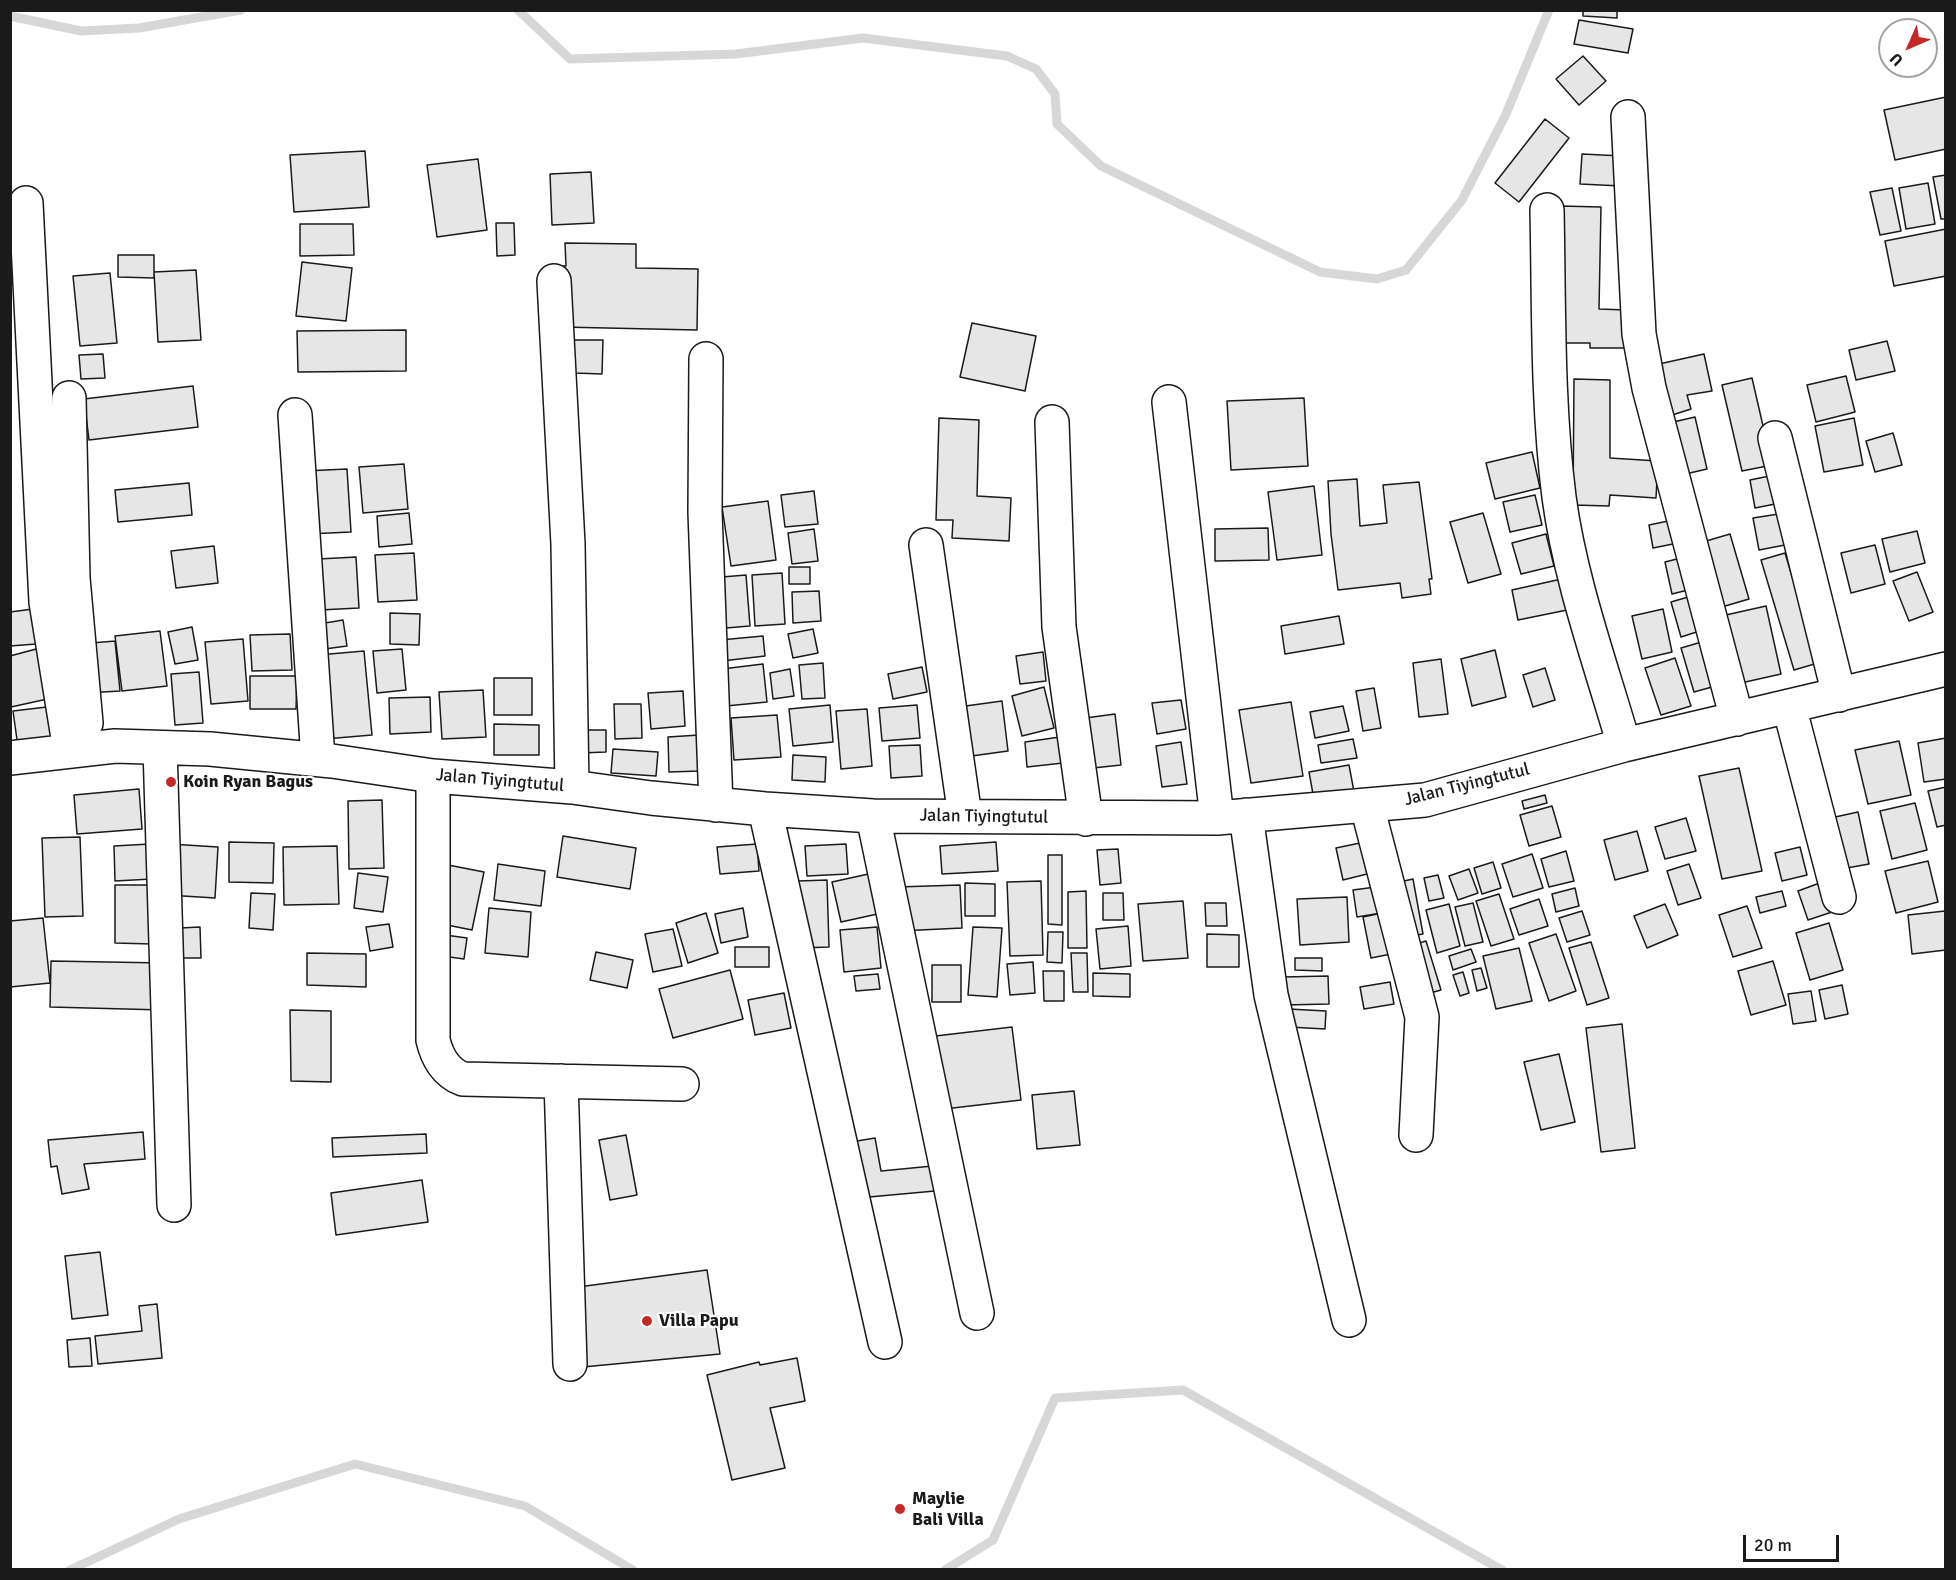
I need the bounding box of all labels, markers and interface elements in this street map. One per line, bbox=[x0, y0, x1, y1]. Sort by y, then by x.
north arrow bbox=[1878, 18, 1938, 78]
text: U bbox=[1886, 48, 1908, 70]
street label: Jalan Tiyingtutul bbox=[1402, 759, 1532, 811]
street label: Jalan Tiyingtutul bbox=[435, 765, 565, 797]
place label: Koin Ryan Bagus bbox=[183, 771, 313, 793]
marker: Koin Ryan Bagus bbox=[164, 775, 178, 789]
street label: Jalan Tiyingtutul bbox=[919, 805, 1049, 829]
place label: Villa Papu bbox=[659, 1310, 739, 1332]
marker: Villa Papu bbox=[640, 1314, 654, 1328]
place label: Maylie Bali Villa bbox=[912, 1488, 984, 1530]
marker: Maylie Bali Villa bbox=[893, 1502, 907, 1516]
scale bar bbox=[1746, 1523, 1842, 1561]
text: 20 m bbox=[1754, 1534, 1792, 1556]

